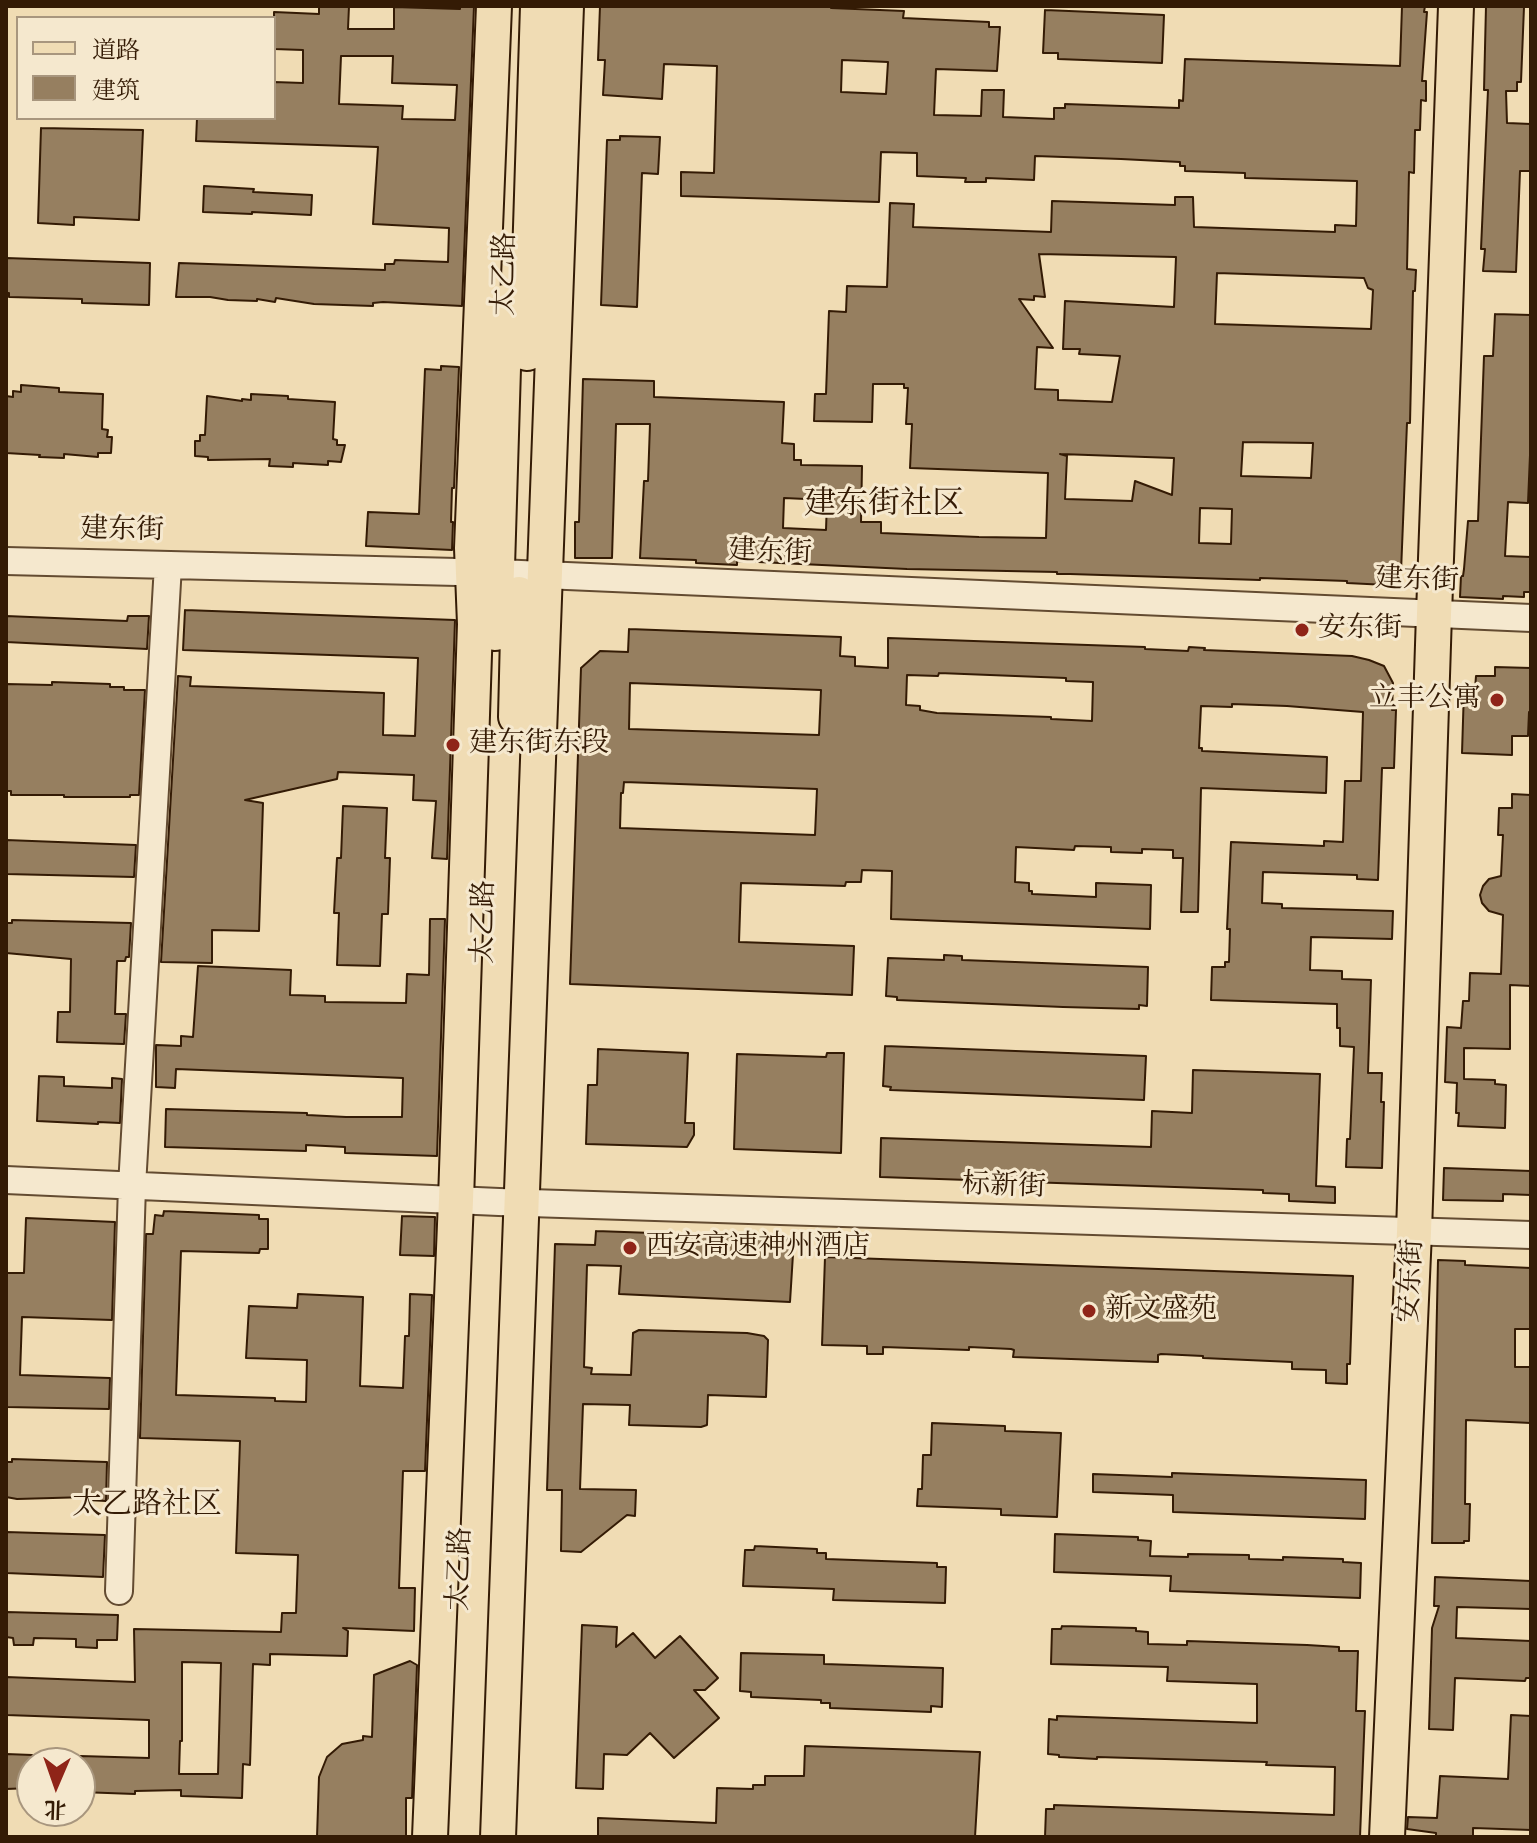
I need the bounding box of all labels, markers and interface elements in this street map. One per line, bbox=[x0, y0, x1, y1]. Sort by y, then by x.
legend bbox=[16, 16, 276, 120]
text: 道路 bbox=[92, 34, 140, 67]
text: 建筑 bbox=[92, 74, 140, 107]
street label: 太乙路 bbox=[488, 232, 524, 316]
district label: 建东街社区 bbox=[804, 487, 964, 525]
street label: 建东街 bbox=[80, 513, 164, 549]
street label: 建东街 bbox=[727, 535, 813, 571]
street label: 建东街 bbox=[1374, 563, 1460, 599]
place label: 安东街 bbox=[1318, 613, 1402, 647]
marker: 安东街 bbox=[1293, 621, 1311, 639]
place label: 立丰公寓 bbox=[1369, 683, 1481, 717]
marker: 立丰公寓 bbox=[1488, 691, 1506, 709]
place label: 建东街东段 bbox=[469, 728, 609, 762]
marker: 建东街东段 bbox=[444, 736, 462, 754]
street label: 太乙路 bbox=[467, 880, 503, 964]
street label: 标新街 bbox=[961, 1169, 1047, 1205]
place label: 西安高速神州酒店 bbox=[646, 1231, 870, 1265]
street label: 安东街 bbox=[1393, 1238, 1431, 1324]
marker: 西安高速神州酒店 bbox=[621, 1239, 639, 1257]
place label: 新文盛苑 bbox=[1105, 1294, 1217, 1328]
marker: 新文盛苑 bbox=[1080, 1302, 1098, 1320]
district label: 太乙路社区 bbox=[72, 1488, 222, 1524]
street label: 太乙路 bbox=[443, 1526, 479, 1612]
north arrow bbox=[16, 1747, 96, 1827]
text: 北 bbox=[44, 1794, 67, 1824]

